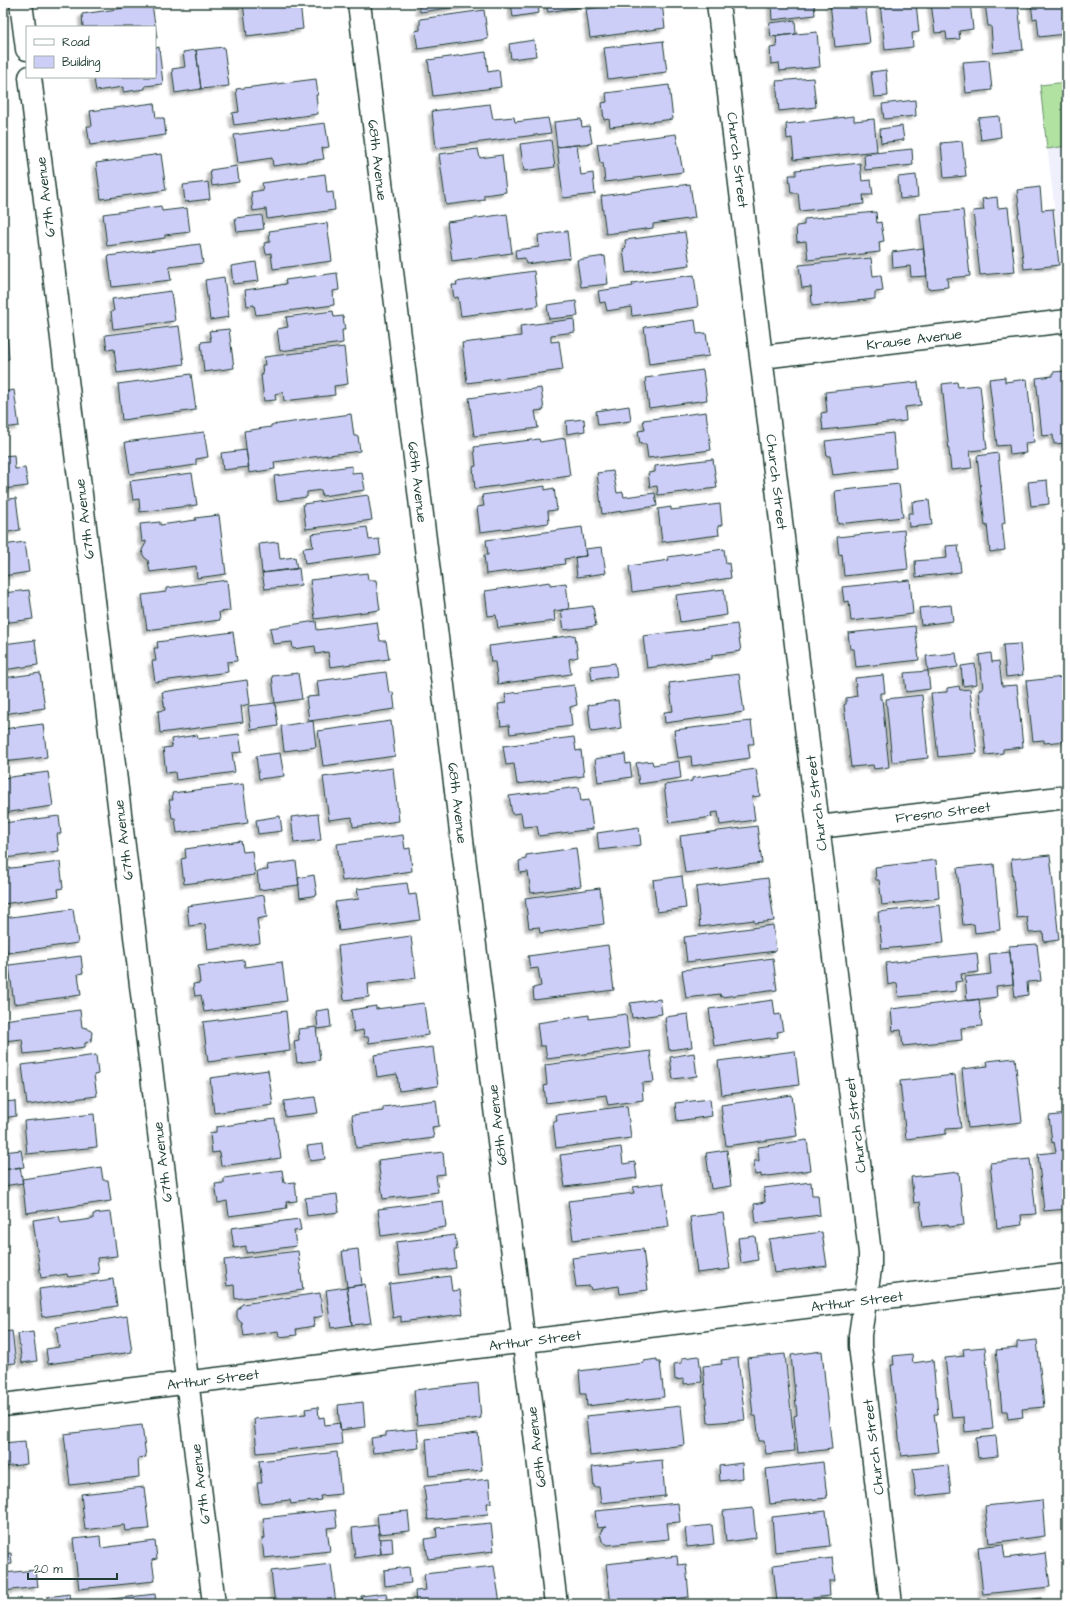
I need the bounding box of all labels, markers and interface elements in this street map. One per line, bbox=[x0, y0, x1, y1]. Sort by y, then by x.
legend bbox=[26, 26, 156, 78]
text: Road bbox=[62, 34, 90, 51]
text: Building bbox=[62, 54, 100, 72]
street label: Church Street bbox=[721, 111, 753, 209]
street label: 68th Avenue bbox=[362, 118, 392, 202]
street label: 67th Avenue bbox=[31, 155, 61, 238]
street label: Krause Avenue bbox=[865, 324, 963, 356]
street label: Church Street bbox=[760, 433, 792, 531]
street label: 68th Avenue bbox=[402, 440, 432, 524]
street label: 67th Avenue bbox=[70, 477, 100, 560]
street label: Church Street bbox=[801, 754, 833, 852]
street label: 68th Avenue bbox=[442, 761, 472, 845]
street label: Fresno Street bbox=[894, 797, 992, 829]
street label: 67th Avenue bbox=[109, 798, 139, 881]
street label: Church Street bbox=[840, 1076, 872, 1174]
street label: 68th Avenue bbox=[483, 1083, 513, 1167]
street label: 67th Avenue bbox=[148, 1120, 178, 1203]
street label: Arthur Street bbox=[810, 1286, 905, 1318]
street label: Arthur Street bbox=[488, 1325, 583, 1357]
street label: Arthur Street bbox=[166, 1364, 261, 1396]
street label: Church Street bbox=[858, 1398, 890, 1496]
street label: 68th Avenue bbox=[522, 1405, 552, 1489]
street label: 67th Avenue bbox=[186, 1442, 216, 1525]
scale bar bbox=[28, 1555, 117, 1581]
text: 20 m bbox=[34, 1561, 63, 1578]

